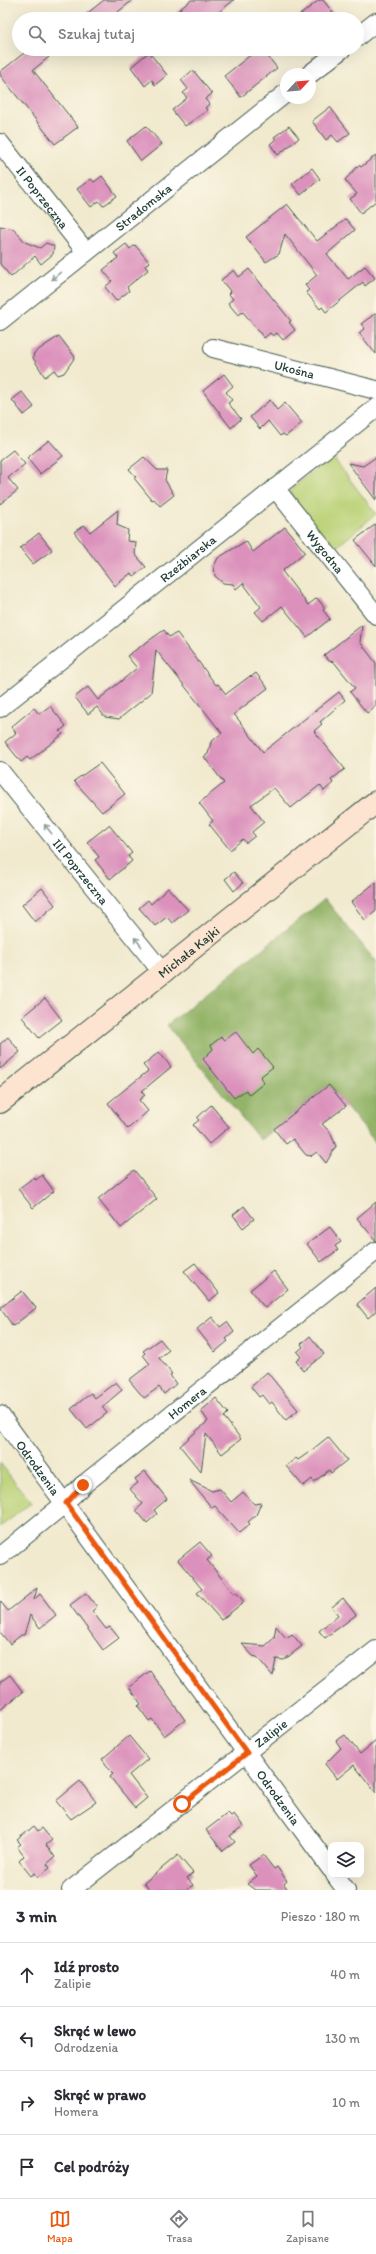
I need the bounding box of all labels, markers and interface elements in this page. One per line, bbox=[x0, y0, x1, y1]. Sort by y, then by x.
search box bbox=[12, 12, 364, 56]
icon: search bbox=[26, 23, 48, 45]
text: Szukaj tutaj bbox=[58, 25, 135, 43]
north arrow bbox=[280, 68, 316, 104]
street label: II Poprzeczna bbox=[13, 163, 72, 232]
street label: Stradomska bbox=[112, 180, 175, 234]
one-way arrow bbox=[50, 272, 61, 281]
street label: Ukośna bbox=[272, 357, 317, 382]
street label: Wygodna bbox=[303, 527, 347, 577]
street label: Rzeźbiarska bbox=[157, 532, 219, 586]
one-way arrow bbox=[44, 824, 53, 835]
street label: III Poprzeczna bbox=[50, 836, 112, 908]
street label: Michała Kajki bbox=[155, 923, 222, 981]
one-way arrow bbox=[134, 936, 143, 947]
street label: Homera bbox=[165, 1383, 209, 1422]
street label: Odrodzenia bbox=[13, 1437, 63, 1498]
route end bbox=[74, 1476, 92, 1494]
street label: Zalipie bbox=[252, 1716, 290, 1751]
street label: Odrodzenia bbox=[253, 1767, 303, 1828]
route start bbox=[173, 1795, 191, 1813]
map controls bbox=[328, 1842, 364, 1878]
button: layers bbox=[328, 1842, 364, 1878]
text: 3 min bbox=[16, 1906, 57, 1926]
text: Pieszo · 180 m bbox=[281, 1909, 360, 1924]
text: Idź prosto bbox=[54, 1958, 119, 1976]
icon: ahead bbox=[16, 1964, 38, 1986]
text: 40 m bbox=[330, 1967, 360, 1982]
text: Zalipie bbox=[54, 1976, 91, 1991]
text: Skręć w lewo bbox=[54, 2022, 136, 2040]
icon: left bbox=[16, 2028, 38, 2050]
text: 130 m bbox=[325, 2031, 360, 2046]
text: Odrodzenia bbox=[54, 2040, 118, 2055]
text: Skręć w prawo bbox=[54, 2086, 146, 2104]
icon: right bbox=[16, 2092, 38, 2114]
text: 10 m bbox=[332, 2095, 360, 2110]
text: Homera bbox=[54, 2104, 98, 2119]
icon: arrive bbox=[16, 2156, 38, 2178]
text: Cel podróży bbox=[54, 2158, 129, 2176]
tab: Mapa bbox=[47, 2208, 73, 2245]
tab: Trasa bbox=[167, 2208, 192, 2245]
tab: Zapisane bbox=[286, 2208, 329, 2245]

